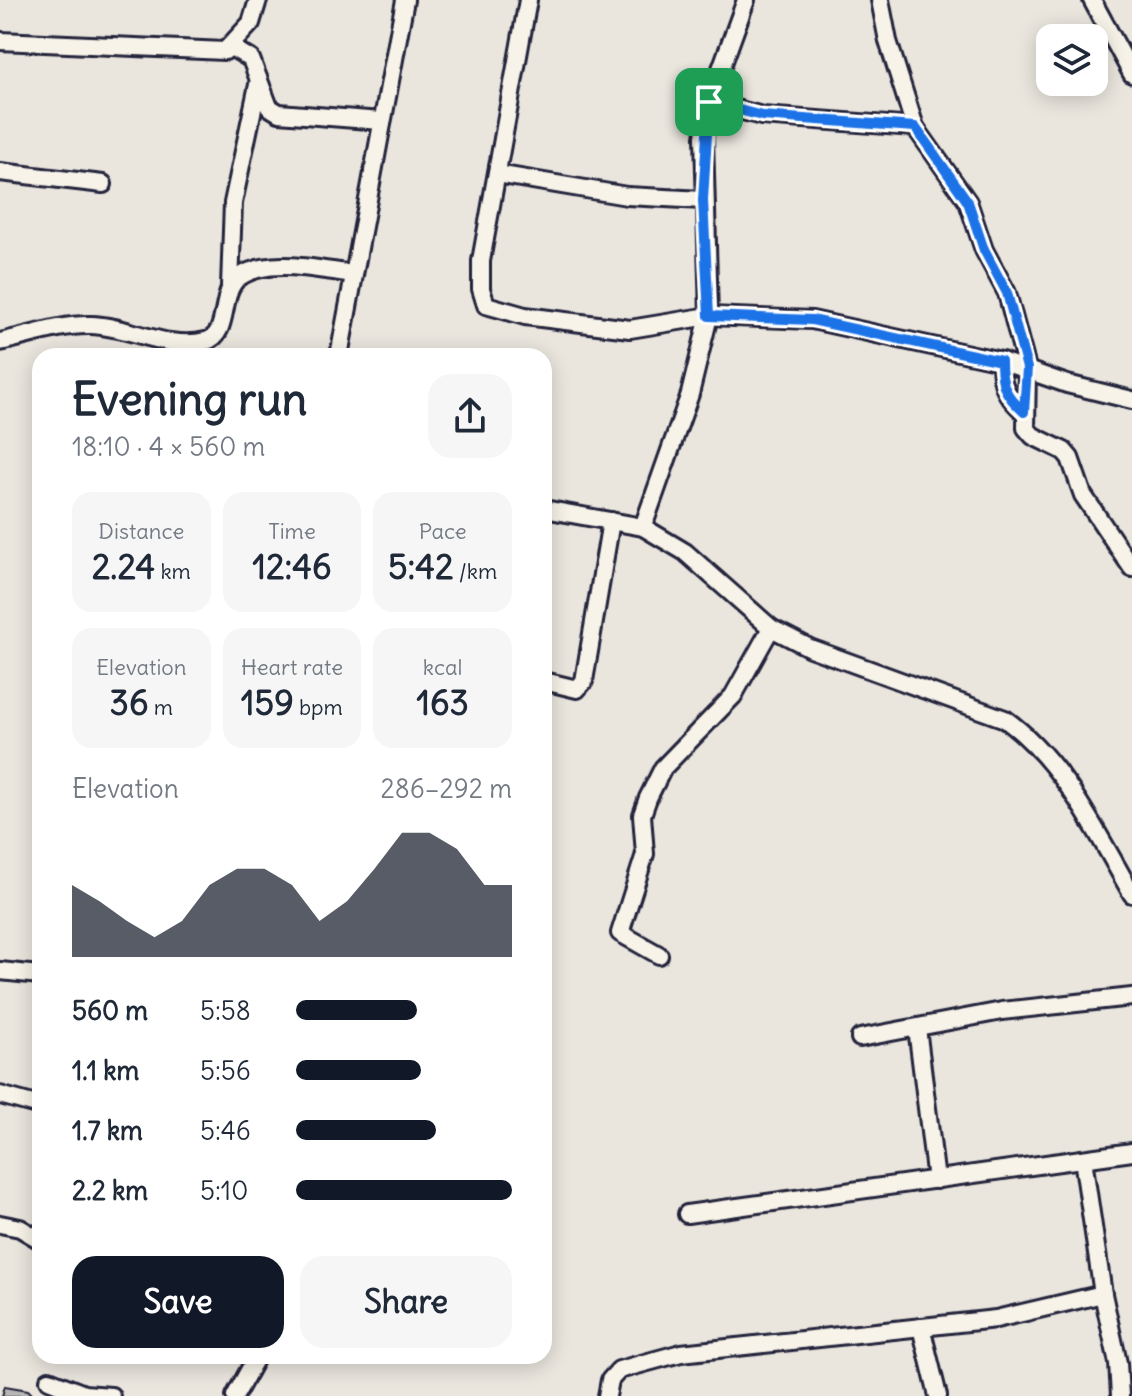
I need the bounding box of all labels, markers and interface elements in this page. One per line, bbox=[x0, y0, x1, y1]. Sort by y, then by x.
map controls bbox=[1036, 24, 1108, 96]
button: layers bbox=[1036, 24, 1108, 96]
pin bbox=[675, 68, 743, 136]
icon: arrive bbox=[687, 80, 731, 124]
text: Evening run bbox=[72, 372, 307, 427]
button: share bbox=[428, 374, 512, 458]
text: 18:10 · 4 × 560 m bbox=[72, 430, 265, 463]
text: Distance bbox=[98, 517, 184, 545]
text: Time bbox=[268, 517, 316, 545]
text: Pace bbox=[419, 517, 467, 545]
text: 2.24 bbox=[92, 545, 155, 588]
text: 12:46 bbox=[252, 545, 332, 588]
text: 5:42 bbox=[388, 545, 454, 588]
text: km bbox=[155, 557, 191, 585]
text: /km bbox=[454, 557, 497, 585]
text: Elevation bbox=[96, 653, 186, 681]
text: Heart rate bbox=[241, 653, 343, 681]
text: kcal bbox=[423, 653, 462, 681]
text: 36 bbox=[110, 681, 149, 724]
text: 159 bbox=[241, 681, 294, 724]
text: 163 bbox=[416, 681, 469, 724]
text: m bbox=[149, 693, 173, 721]
text: bpm bbox=[294, 693, 343, 721]
text: Elevation bbox=[72, 772, 179, 805]
text: 286–292 m bbox=[381, 772, 512, 805]
text: 560 m bbox=[72, 994, 148, 1027]
text: 5:58 bbox=[200, 994, 251, 1027]
text: 1.1 km bbox=[72, 1054, 139, 1087]
text: 5:56 bbox=[200, 1054, 251, 1087]
text: 1.7 km bbox=[72, 1114, 143, 1147]
text: 5:46 bbox=[200, 1114, 251, 1147]
text: 2.2 km bbox=[72, 1174, 148, 1207]
text: 5:10 bbox=[200, 1174, 248, 1207]
button: Save bbox=[72, 1256, 284, 1348]
button: Share bbox=[300, 1256, 512, 1348]

